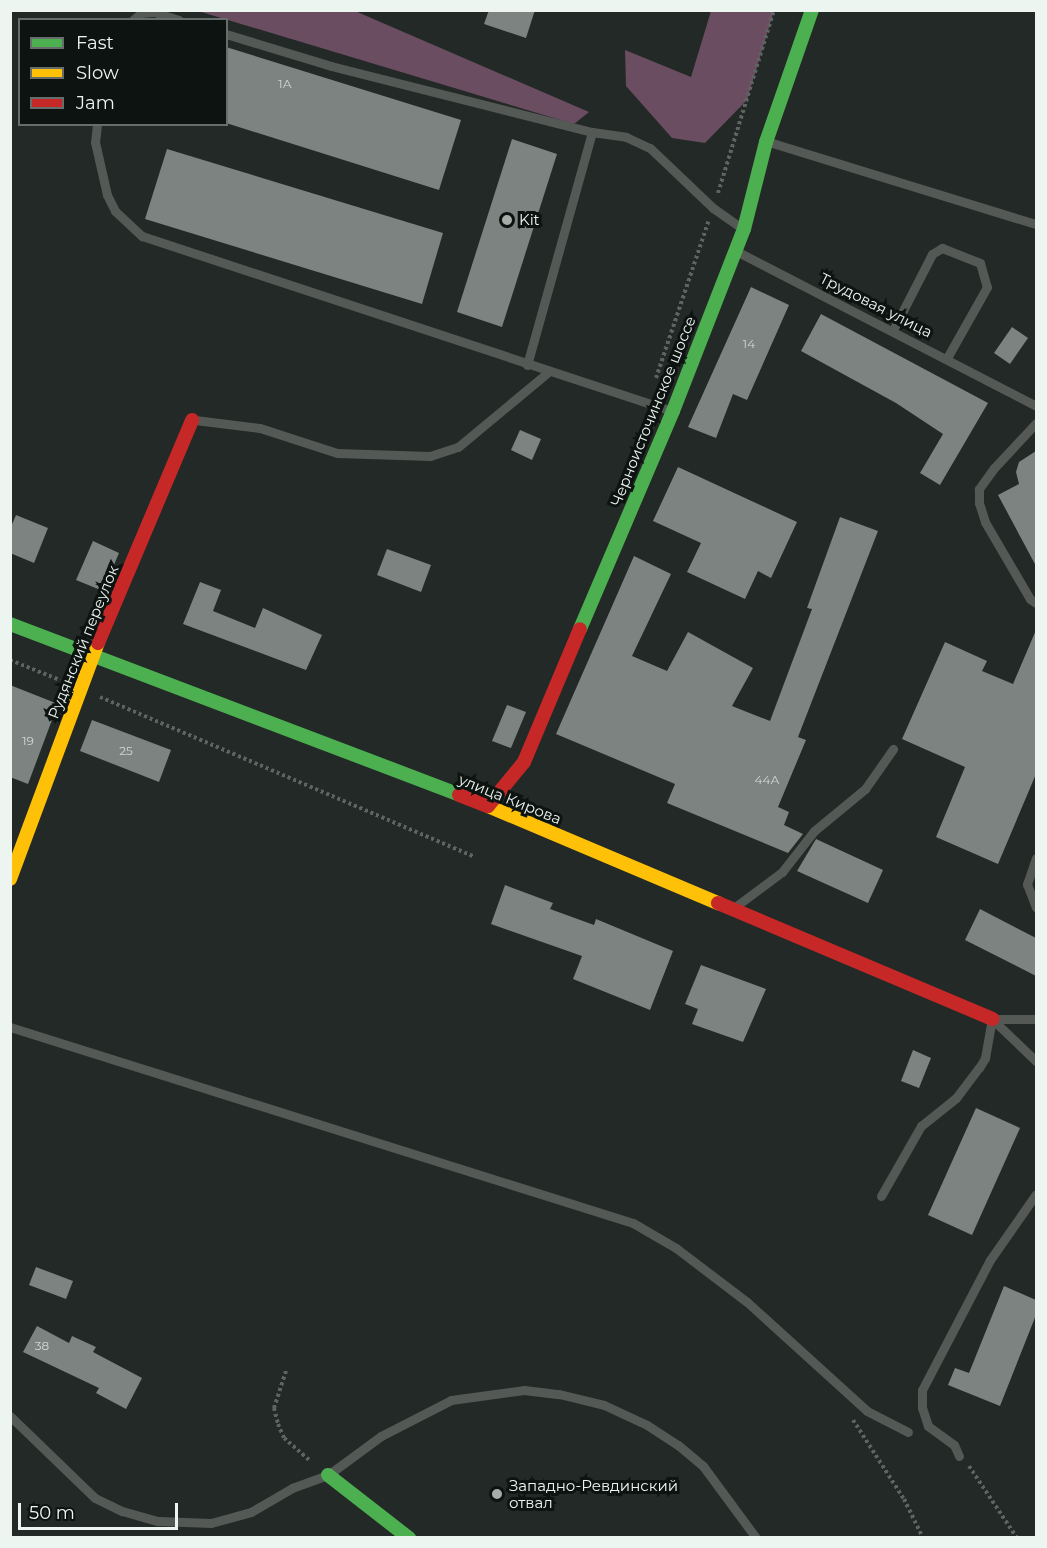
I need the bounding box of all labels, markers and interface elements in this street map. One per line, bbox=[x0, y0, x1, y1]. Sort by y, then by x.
legend bbox=[18, 18, 228, 126]
text: Fast bbox=[76, 32, 114, 54]
text: Slow bbox=[76, 62, 119, 84]
house number: 1А bbox=[278, 77, 292, 91]
text: Jam bbox=[76, 92, 115, 114]
place label: Kit bbox=[519, 211, 540, 229]
marker: Kit bbox=[500, 213, 514, 227]
street label: Трудовая улица bbox=[817, 269, 935, 341]
street label: Черноисточинское шоссе bbox=[607, 313, 699, 509]
house number: 14 bbox=[743, 337, 755, 351]
street label: Рудянский переулок bbox=[44, 563, 122, 721]
house number: 19 bbox=[22, 734, 34, 748]
house number: 25 bbox=[119, 744, 133, 758]
street label: улица Кирова bbox=[456, 770, 564, 828]
house number: 44А bbox=[755, 773, 779, 787]
house number: 38 bbox=[35, 1339, 49, 1353]
place label: Западно-Ревдинский отвал bbox=[509, 1476, 678, 1511]
marker: Западно-Ревдинский отвал bbox=[490, 1487, 504, 1501]
scale bar bbox=[21, 1491, 182, 1529]
text: 50 m bbox=[29, 1502, 75, 1524]

